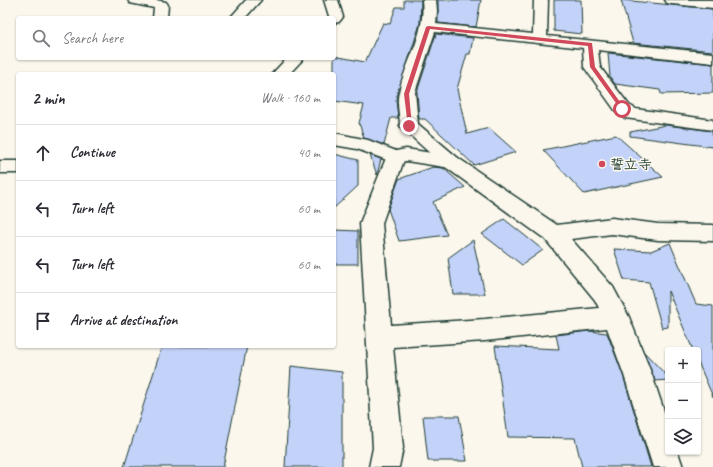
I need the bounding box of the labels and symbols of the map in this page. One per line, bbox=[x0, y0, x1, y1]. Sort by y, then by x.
route start bbox=[613, 100, 631, 118]
route end bbox=[400, 117, 418, 135]
place label: 誓立寺 bbox=[610, 156, 652, 173]
marker: 誓立寺 bbox=[597, 159, 607, 169]

